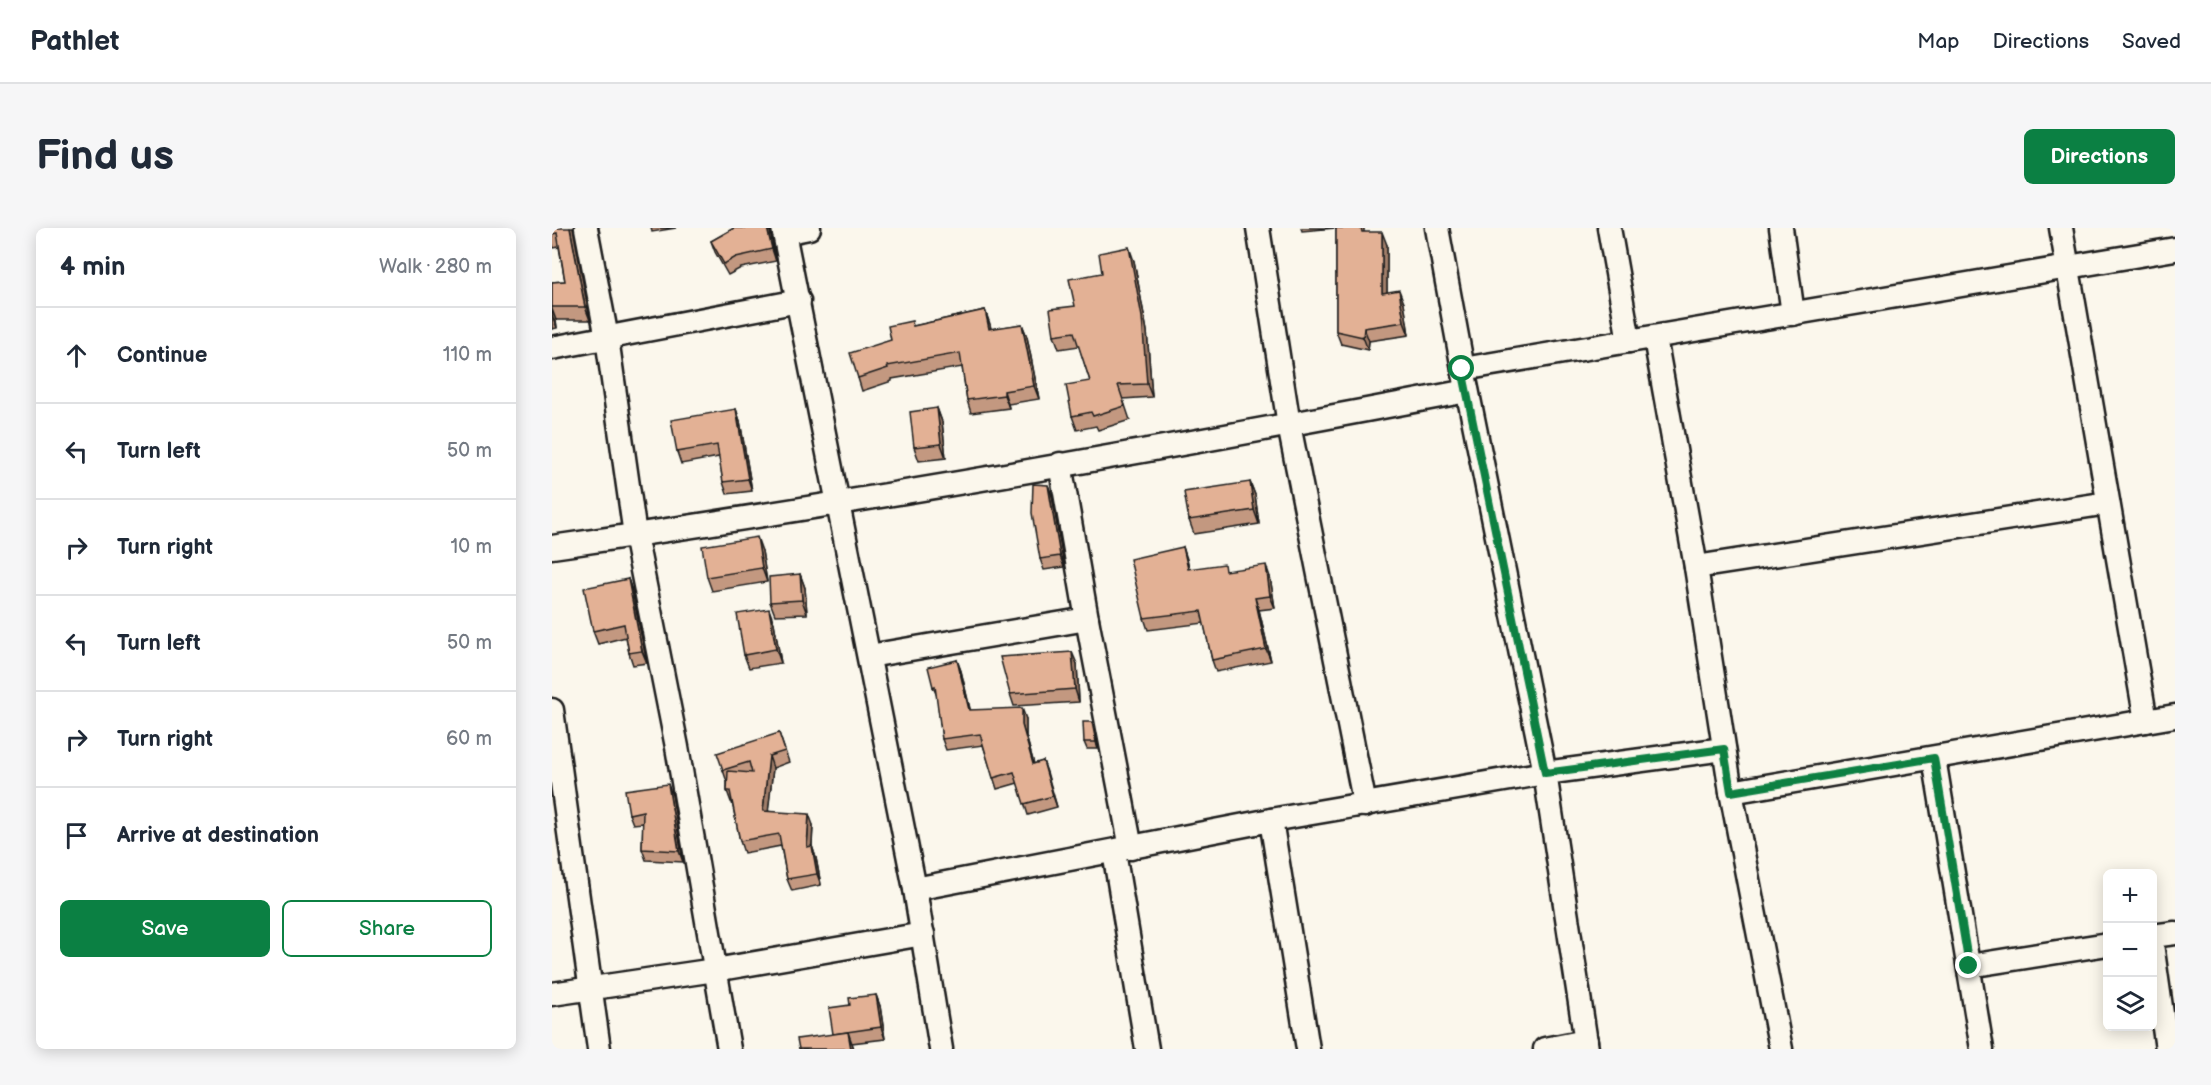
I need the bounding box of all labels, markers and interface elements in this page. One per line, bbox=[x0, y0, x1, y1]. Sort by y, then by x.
text: Pathlet bbox=[30, 25, 119, 58]
text: Map bbox=[1917, 29, 1960, 54]
text: Directions bbox=[1993, 29, 2089, 54]
text: Saved bbox=[2122, 29, 2181, 54]
button: Directions bbox=[2024, 129, 2175, 184]
text: Find us bbox=[36, 131, 174, 182]
text: 4 min bbox=[60, 252, 125, 283]
text: Walk · 280 m bbox=[379, 255, 492, 279]
icon: ahead bbox=[60, 339, 93, 372]
text: Continue bbox=[117, 342, 207, 369]
text: 110 m bbox=[443, 343, 492, 367]
route start bbox=[1448, 355, 1474, 381]
icon: left bbox=[60, 435, 93, 468]
text: Turn left bbox=[117, 438, 201, 465]
text: 50 m bbox=[447, 439, 492, 463]
icon: right bbox=[60, 531, 93, 564]
text: Turn right bbox=[117, 534, 213, 561]
text: 10 m bbox=[451, 535, 492, 559]
icon: left bbox=[60, 627, 93, 660]
text: Turn left bbox=[117, 630, 201, 657]
text: 50 m bbox=[447, 631, 492, 655]
icon: right bbox=[60, 723, 93, 756]
text: Turn right bbox=[117, 726, 213, 753]
text: 60 m bbox=[446, 727, 492, 751]
icon: arrive bbox=[60, 819, 93, 852]
text: Arrive at destination bbox=[117, 822, 319, 849]
map controls bbox=[2103, 869, 2157, 1031]
button: + bbox=[2103, 869, 2157, 923]
button: Save bbox=[60, 900, 270, 957]
button: Share bbox=[282, 900, 492, 957]
button: − bbox=[2103, 923, 2157, 977]
route end bbox=[1955, 952, 1981, 978]
button: layers bbox=[2103, 977, 2157, 1031]

